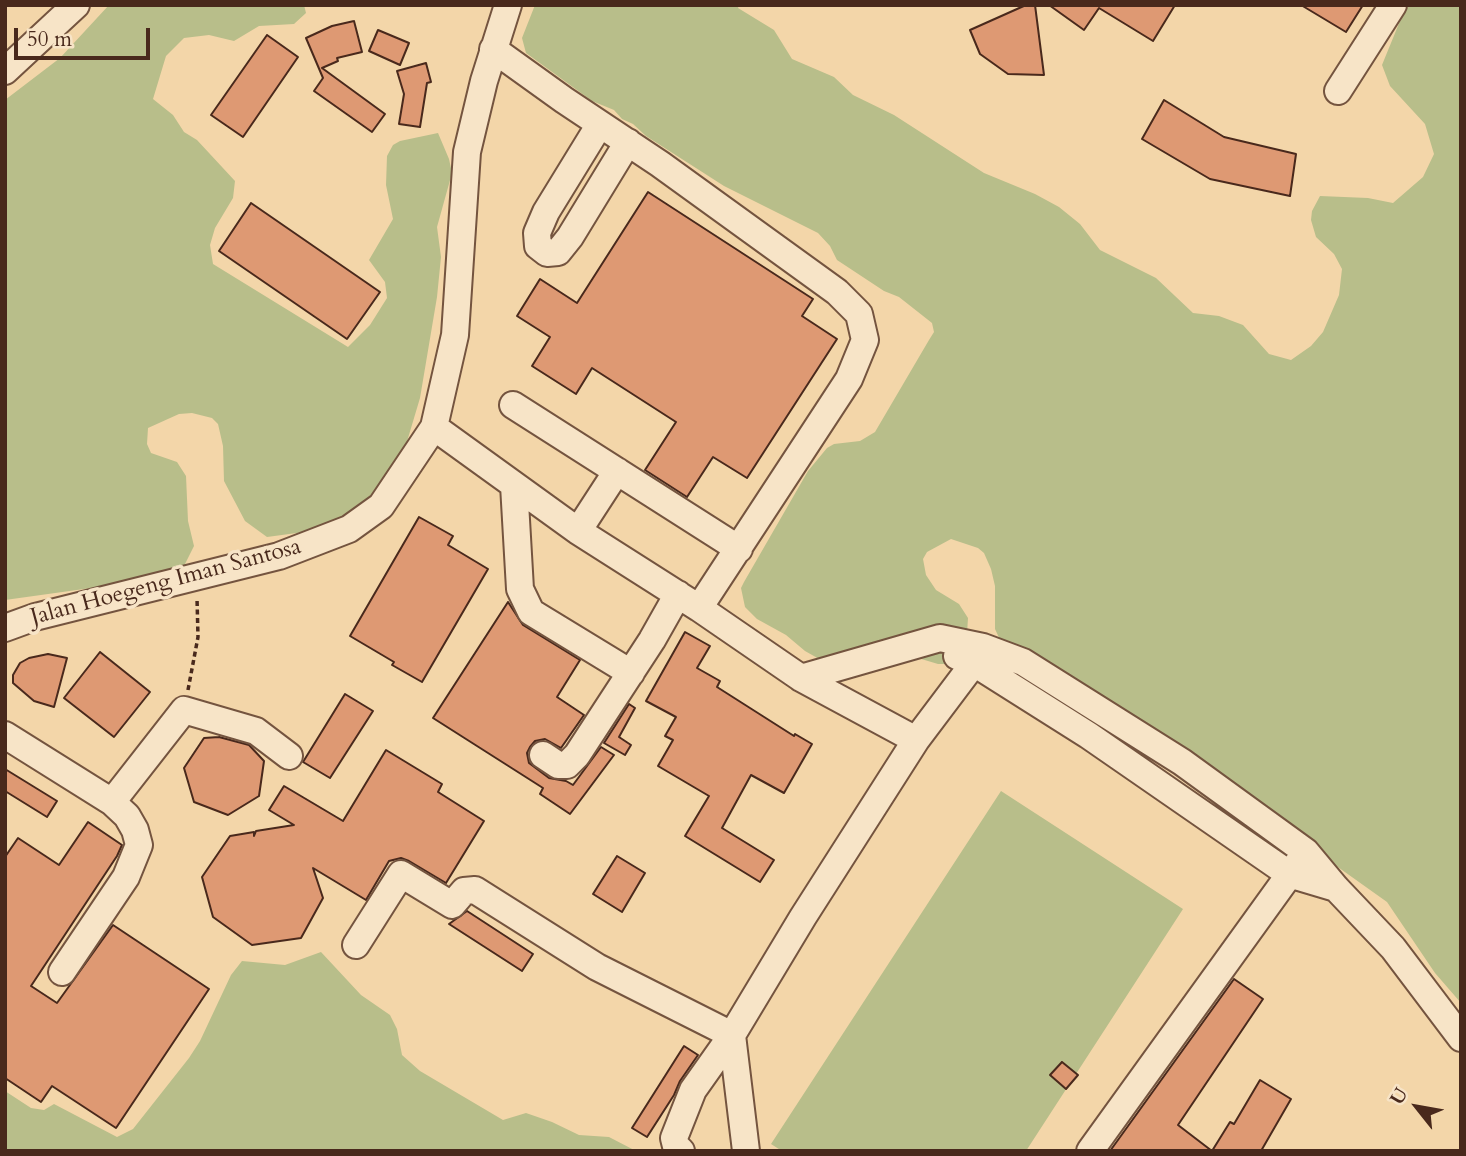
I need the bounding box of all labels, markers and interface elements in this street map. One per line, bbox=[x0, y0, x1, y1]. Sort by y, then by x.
scale bar bbox=[18, 14, 154, 58]
text: 50 m bbox=[27, 25, 72, 54]
street label: Jalan Hoegeng Iman Santosa bbox=[28, 534, 304, 632]
north arrow bbox=[1382, 1072, 1452, 1142]
text: U bbox=[1384, 1083, 1414, 1110]

